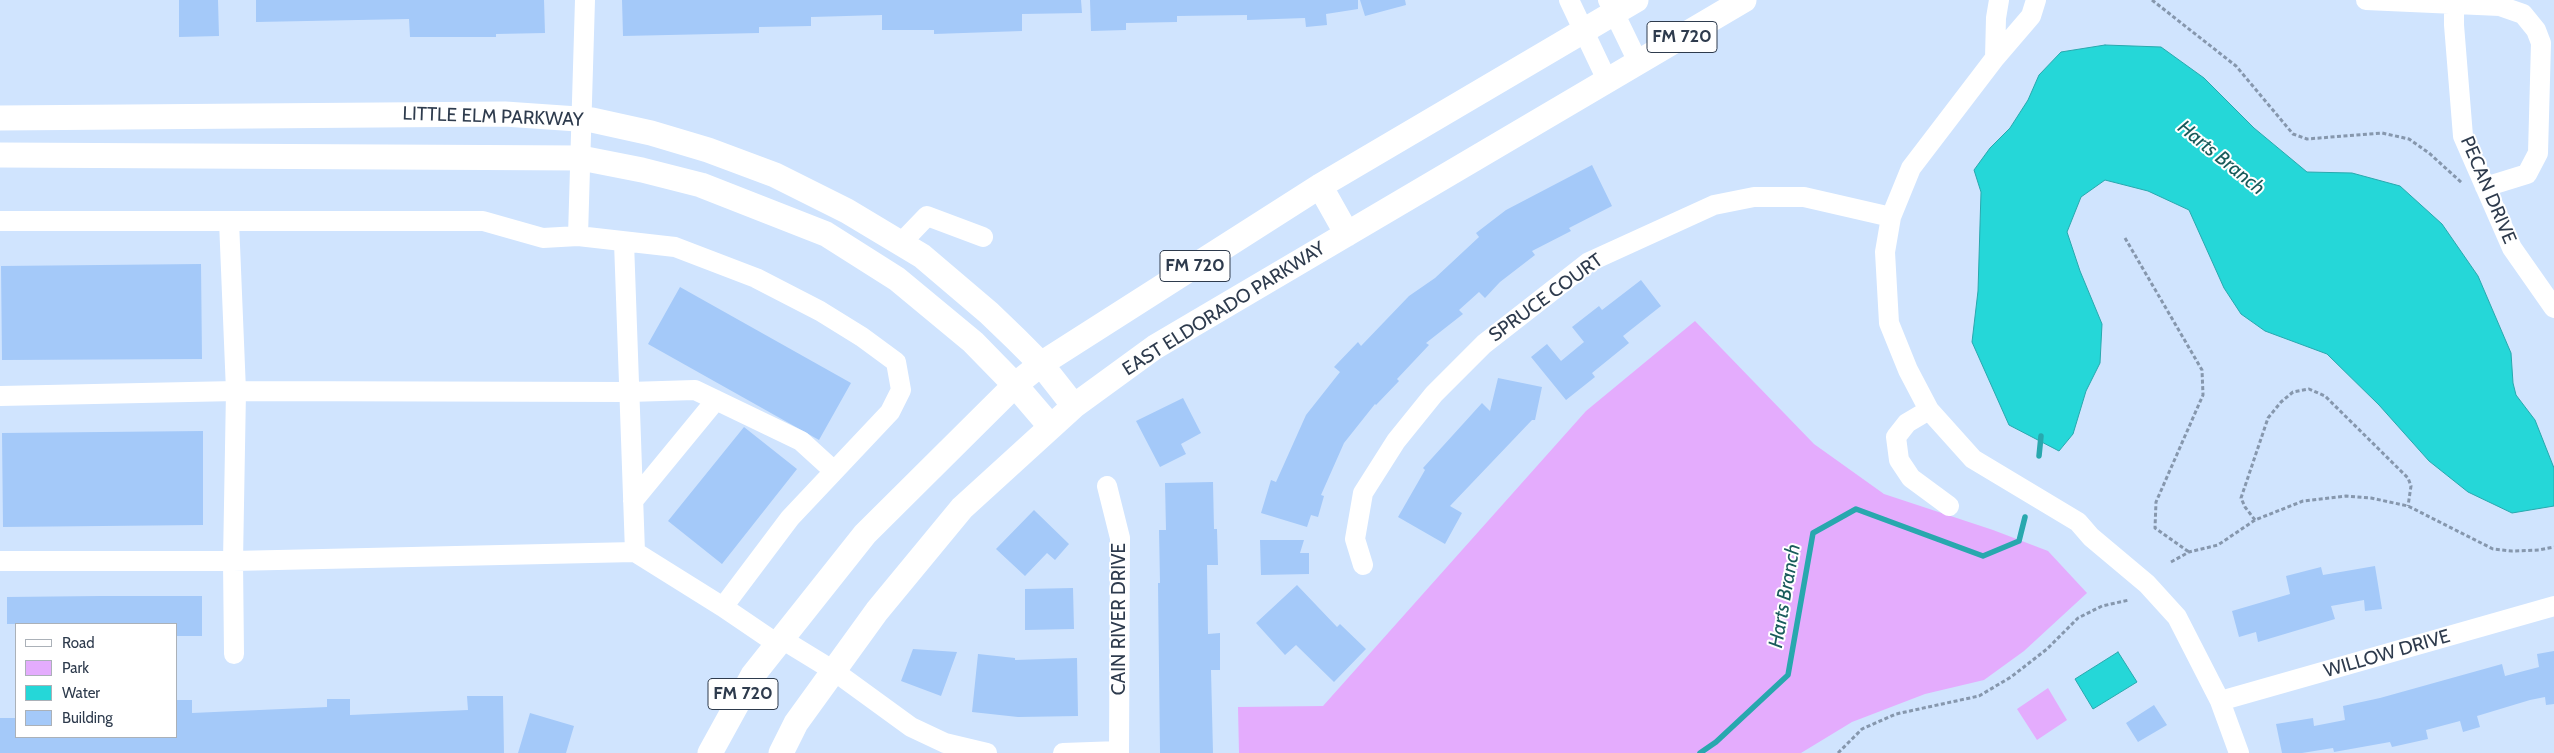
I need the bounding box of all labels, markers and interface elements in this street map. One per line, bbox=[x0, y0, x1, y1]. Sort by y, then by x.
road number: FM 720 bbox=[1647, 22, 1717, 52]
street label: LITTLE ELM PARKWAY bbox=[402, 102, 584, 132]
water label: Harts Branch bbox=[2173, 116, 2269, 200]
street label: PECAN DRIVE bbox=[2455, 133, 2521, 247]
street label: EAST ELDORADO PARKWAY bbox=[1118, 237, 1330, 381]
street label: SPRUCE COURT bbox=[1485, 249, 1607, 347]
road number: FM 720 bbox=[1160, 250, 1230, 282]
water label: Harts Branch bbox=[1764, 542, 1806, 650]
street label: CAIN RIVER DRIVE bbox=[1108, 543, 1130, 695]
legend bbox=[15, 623, 178, 738]
street label: WILLOW DRIVE bbox=[2321, 625, 2453, 683]
text: Road bbox=[62, 634, 95, 652]
text: Park bbox=[62, 659, 89, 677]
road number: FM 720 bbox=[708, 679, 778, 710]
text: Water bbox=[62, 684, 100, 702]
text: Building bbox=[62, 709, 113, 727]

